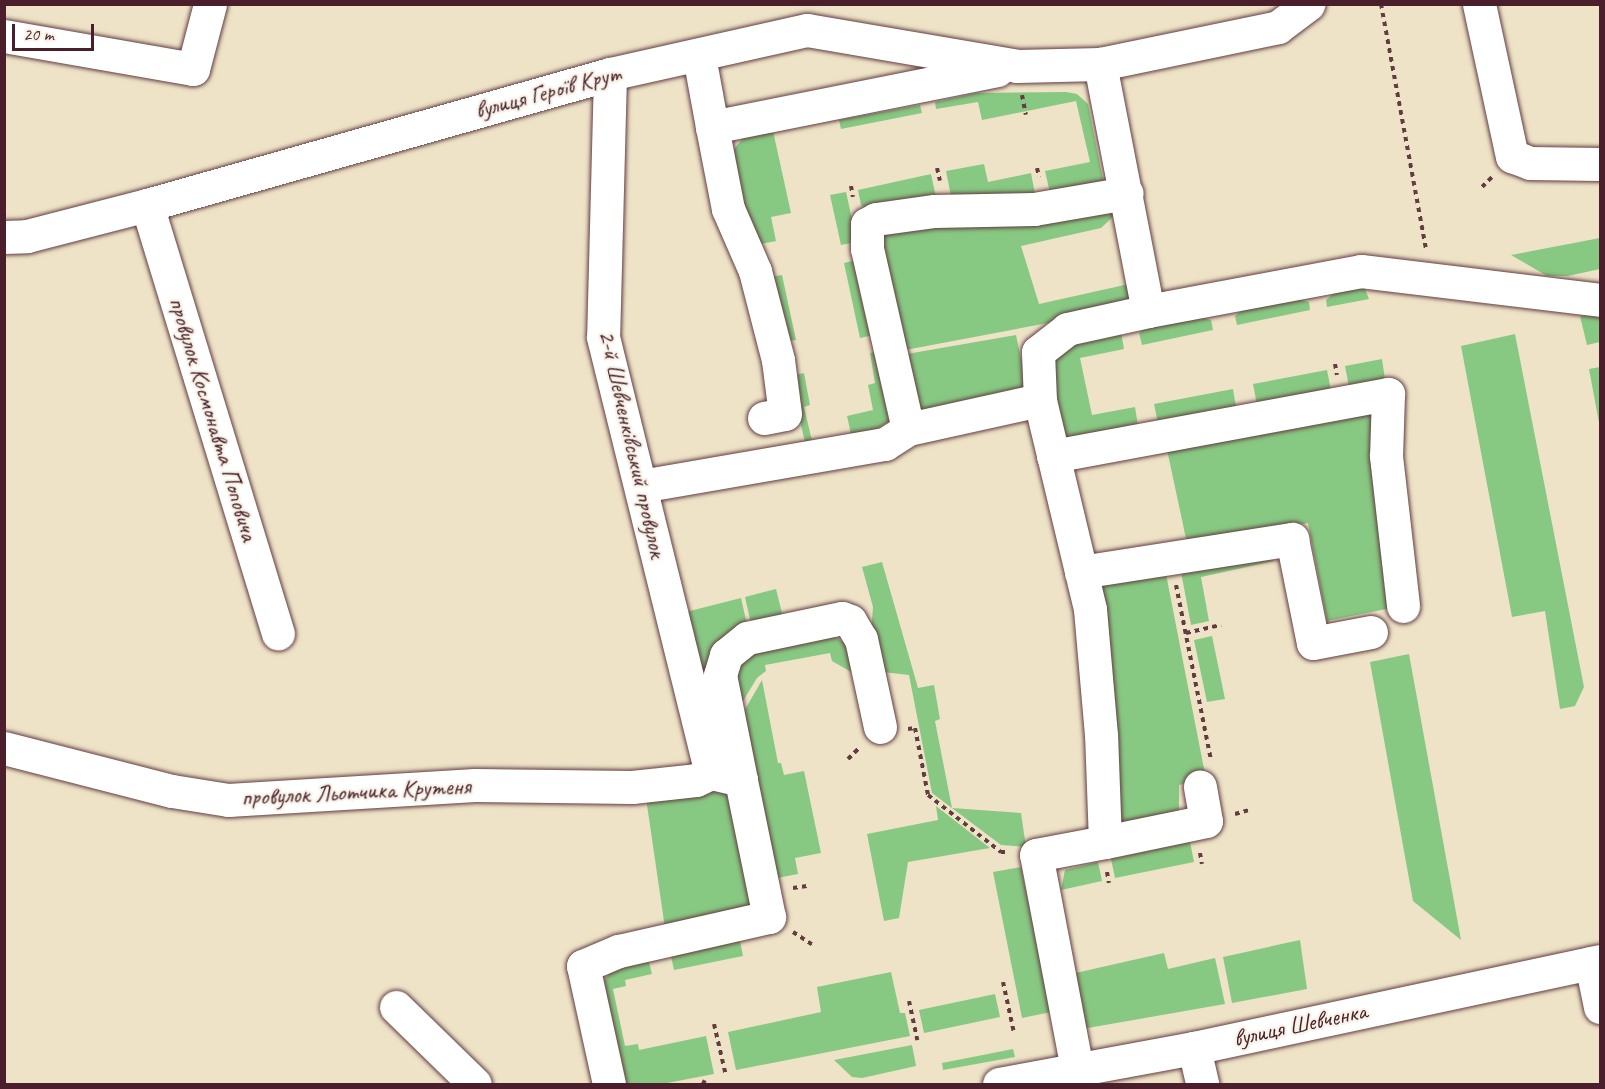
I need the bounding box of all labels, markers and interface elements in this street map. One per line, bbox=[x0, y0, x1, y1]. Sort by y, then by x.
scale bar bbox=[15, 12, 98, 50]
text: 20 m bbox=[23, 23, 54, 45]
street label: вулиця Героїв Крут bbox=[472, 59, 624, 125]
street label: провулок Космонавта Поповича bbox=[162, 293, 264, 545]
street label: 2-й Шевченківський провулок bbox=[592, 327, 672, 561]
street label: провулок Льотчика Крутеня bbox=[240, 772, 472, 812]
street label: вулиця Шевченка bbox=[1231, 997, 1369, 1053]

